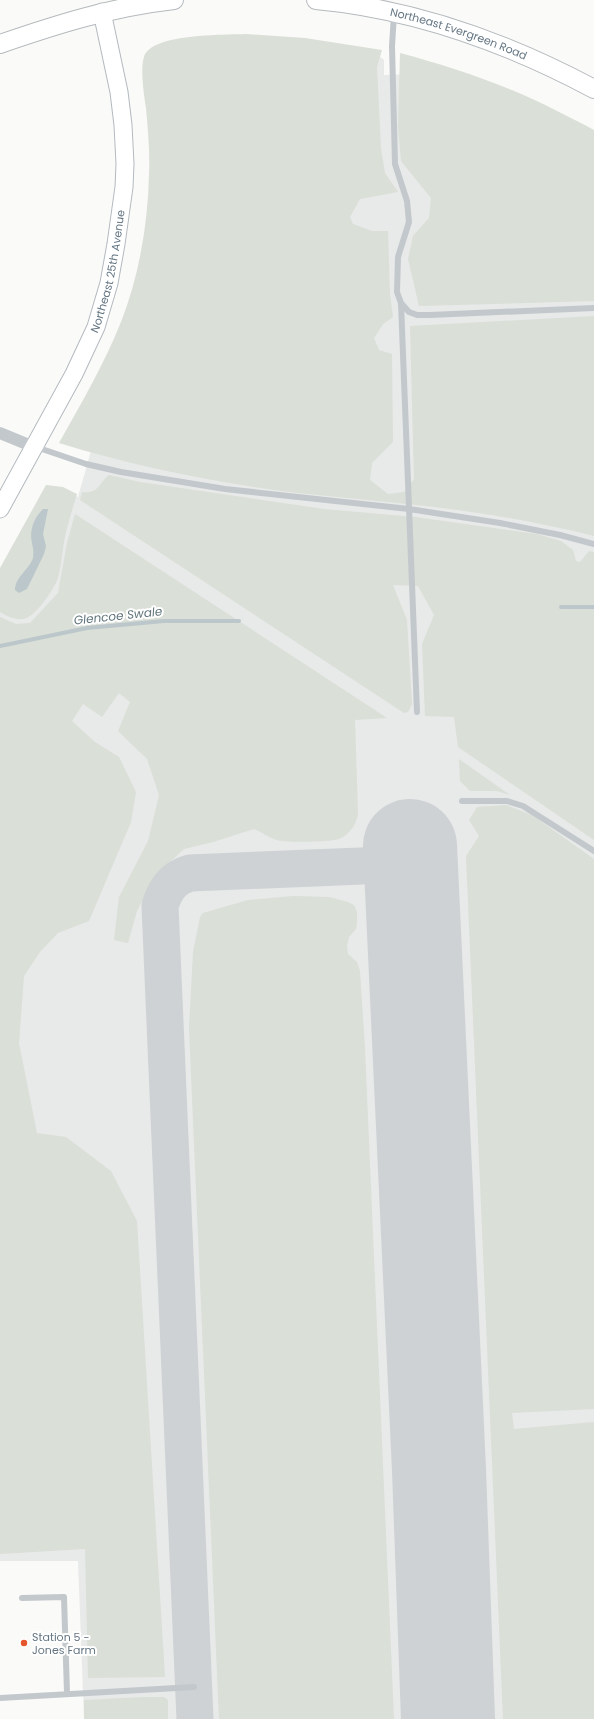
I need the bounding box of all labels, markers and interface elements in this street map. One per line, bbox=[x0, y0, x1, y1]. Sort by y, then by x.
street label: Northeast Evergreen Road bbox=[389, 4, 530, 64]
street label: Northeast 25th Avenue bbox=[86, 209, 129, 335]
water label: Glencoe Swale bbox=[73, 602, 164, 629]
place label: Station 5 - Jones Farm bbox=[32, 1629, 96, 1658]
marker: Station 5 - Jones Farm bbox=[19, 1638, 29, 1648]

